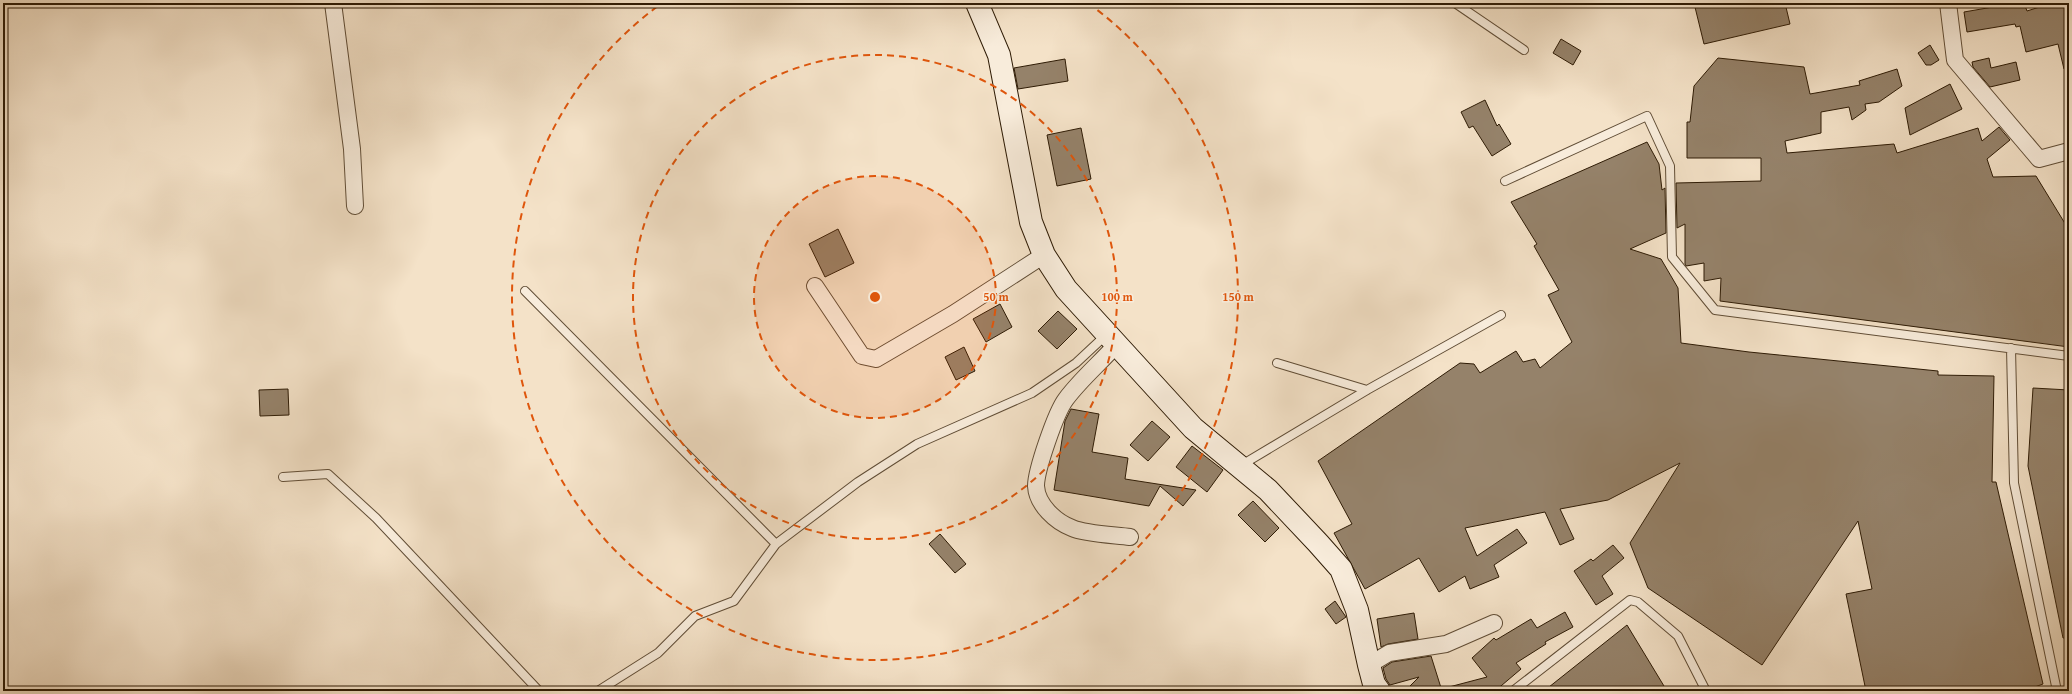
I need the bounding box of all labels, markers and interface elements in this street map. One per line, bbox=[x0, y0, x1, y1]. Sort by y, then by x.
text: 50 m bbox=[983, 288, 1009, 305]
text: 100 m bbox=[1101, 288, 1134, 305]
text: 150 m bbox=[1222, 288, 1255, 305]
centre of rings bbox=[868, 290, 882, 304]

